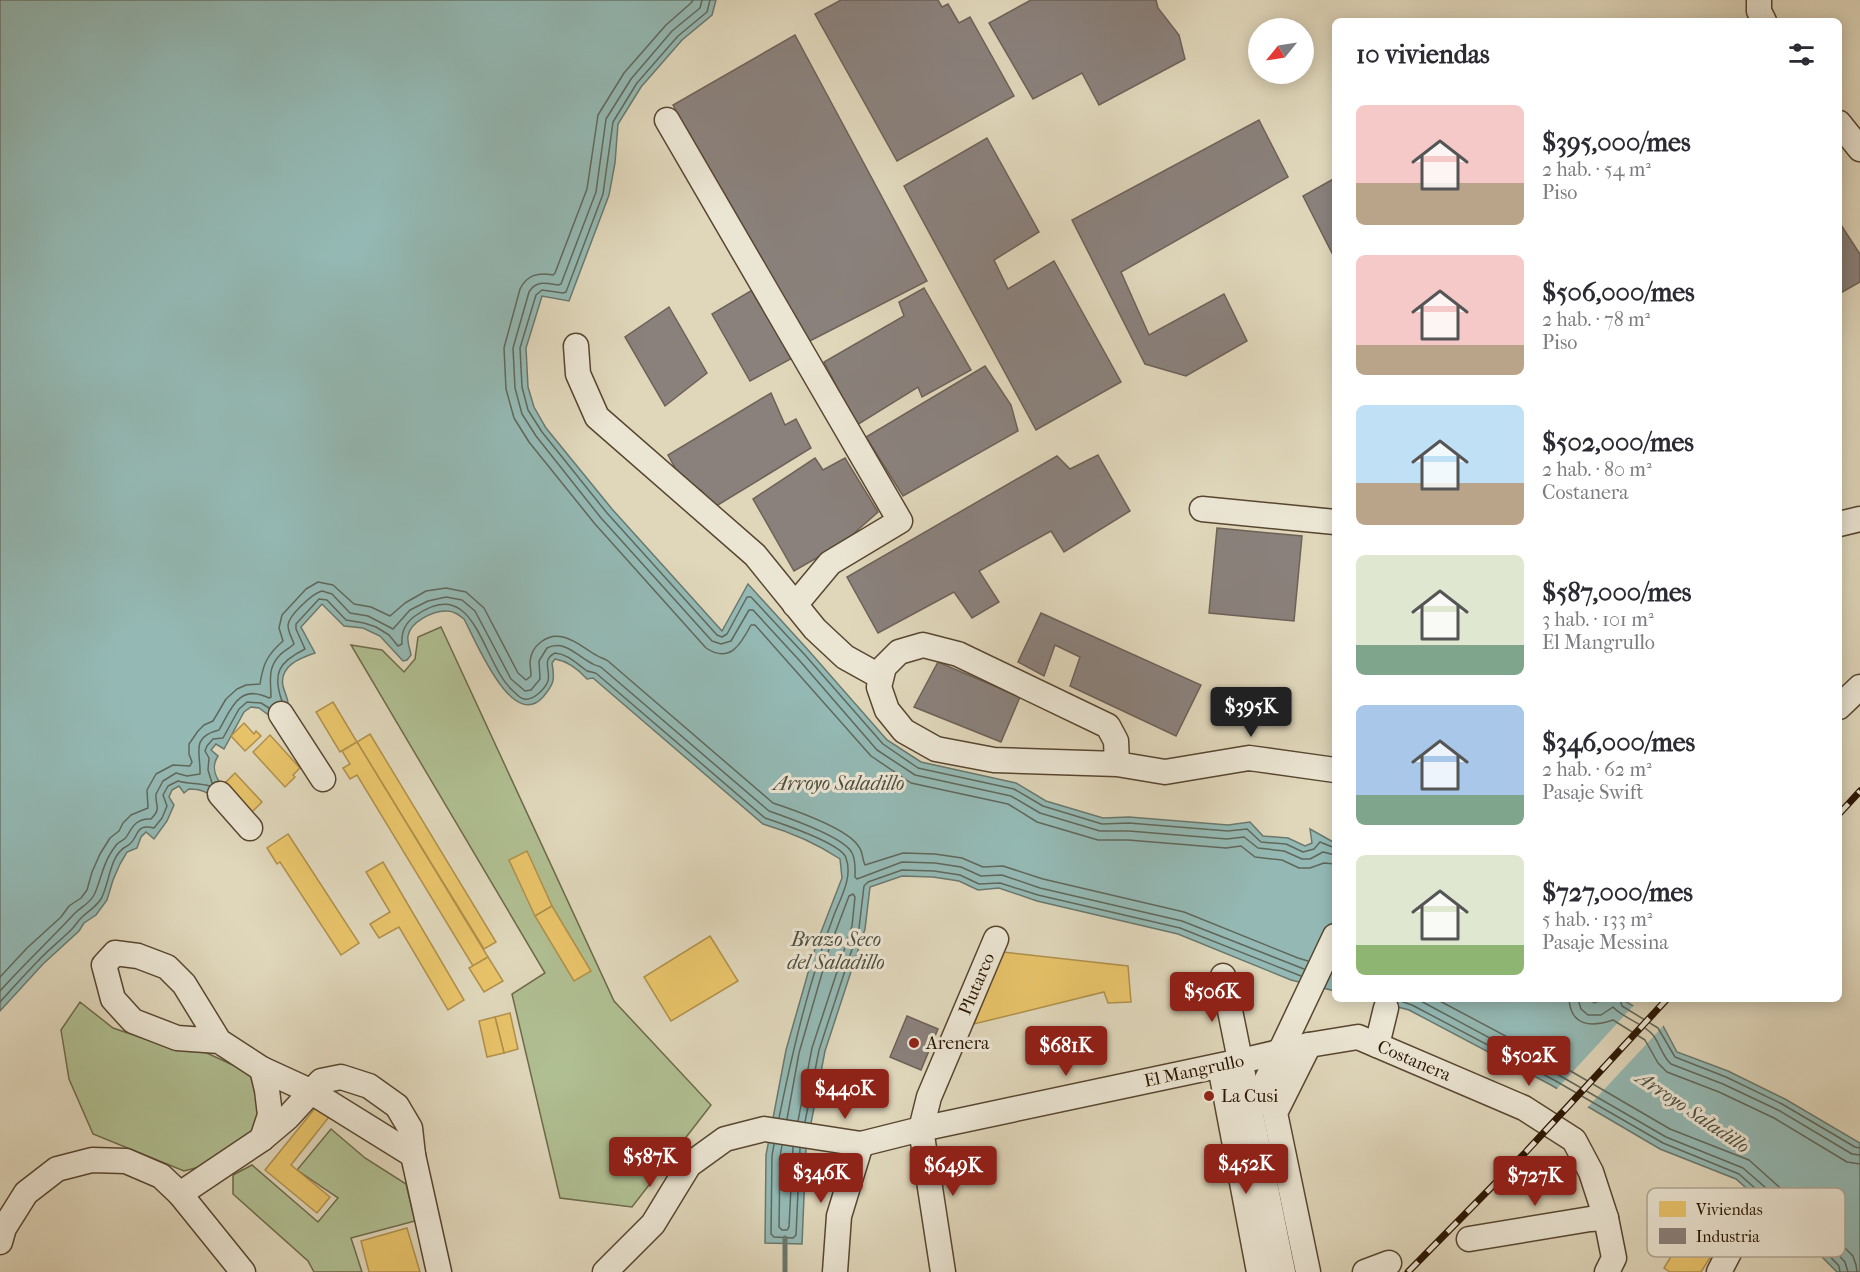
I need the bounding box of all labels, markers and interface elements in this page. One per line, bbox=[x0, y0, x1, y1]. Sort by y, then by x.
north arrow bbox=[1248, 18, 1314, 84]
map controls bbox=[1248, 18, 1314, 84]
icon: filters bbox=[1785, 38, 1818, 71]
text: 10 viviendas bbox=[1356, 39, 1490, 70]
text: $395,000/mes bbox=[1542, 127, 1691, 158]
icon: home bbox=[1404, 129, 1476, 201]
text: 2 hab. · 54 m² bbox=[1542, 158, 1651, 181]
text: Piso bbox=[1542, 181, 1578, 204]
text: $506,000/mes bbox=[1542, 277, 1695, 308]
icon: home bbox=[1404, 279, 1476, 351]
text: 2 hab. · 78 m² bbox=[1542, 308, 1650, 331]
text: Piso bbox=[1542, 331, 1578, 354]
text: $502,000/mes bbox=[1542, 427, 1694, 458]
icon: home bbox=[1404, 429, 1476, 501]
text: 2 hab. · 80 m² bbox=[1542, 458, 1652, 481]
text: Costanera bbox=[1542, 481, 1629, 504]
text: $587,000/mes bbox=[1542, 577, 1691, 608]
icon: home bbox=[1404, 579, 1476, 651]
text: 3 hab. · 101 m² bbox=[1542, 608, 1654, 631]
text: El Mangrullo bbox=[1542, 631, 1655, 654]
pin: $395K bbox=[1209, 687, 1293, 738]
text: $395K bbox=[1225, 695, 1277, 718]
text: $346,000/mes bbox=[1542, 727, 1695, 758]
icon: home bbox=[1404, 729, 1476, 801]
text: 2 hab. · 62 m² bbox=[1542, 758, 1652, 781]
water label: Arroyo Saladillo bbox=[770, 772, 905, 795]
text: Pasaje Swift bbox=[1542, 781, 1644, 804]
text: $727,000/mes bbox=[1542, 877, 1693, 908]
icon: home bbox=[1404, 879, 1476, 951]
text: 5 hab. · 133 m² bbox=[1542, 908, 1652, 931]
water label: Brazo Seco del Saladillo bbox=[787, 928, 885, 974]
text: Pasaje Messina bbox=[1542, 931, 1668, 954]
street label: Plutarco bbox=[955, 950, 999, 1018]
pin: $506K bbox=[1170, 972, 1254, 1023]
text: $506K bbox=[1184, 980, 1240, 1003]
pin: $681K bbox=[1024, 1026, 1108, 1077]
place label: Arenera bbox=[925, 1033, 990, 1054]
text: $681K bbox=[1039, 1034, 1093, 1057]
marker: Arenera bbox=[907, 1036, 921, 1050]
street label: Costanera bbox=[1374, 1036, 1455, 1086]
pin: $502K bbox=[1487, 1036, 1571, 1087]
text: $502K bbox=[1501, 1044, 1557, 1067]
street label: El Mangrullo bbox=[1142, 1050, 1246, 1092]
water label: Arroyo Saladillo bbox=[1630, 1064, 1754, 1158]
pin: $440K bbox=[803, 1069, 887, 1120]
text: $440K bbox=[815, 1077, 875, 1100]
place label: La Cusi bbox=[1221, 1086, 1279, 1107]
marker: La Cusi bbox=[1202, 1089, 1216, 1103]
pin: $587K bbox=[608, 1137, 692, 1188]
pin: $452K bbox=[1204, 1144, 1288, 1195]
text: $587K bbox=[623, 1145, 677, 1168]
pin: $649K bbox=[911, 1146, 995, 1197]
text: $452K bbox=[1218, 1152, 1274, 1175]
pin: $346K bbox=[779, 1153, 863, 1204]
text: $649K bbox=[924, 1154, 982, 1177]
pin: $727K bbox=[1493, 1156, 1577, 1207]
text: $346K bbox=[793, 1161, 849, 1184]
text: $727K bbox=[1507, 1164, 1563, 1187]
legend bbox=[1647, 1188, 1845, 1257]
text: Viviendas bbox=[1695, 1200, 1763, 1219]
text: Industria bbox=[1696, 1227, 1760, 1246]

